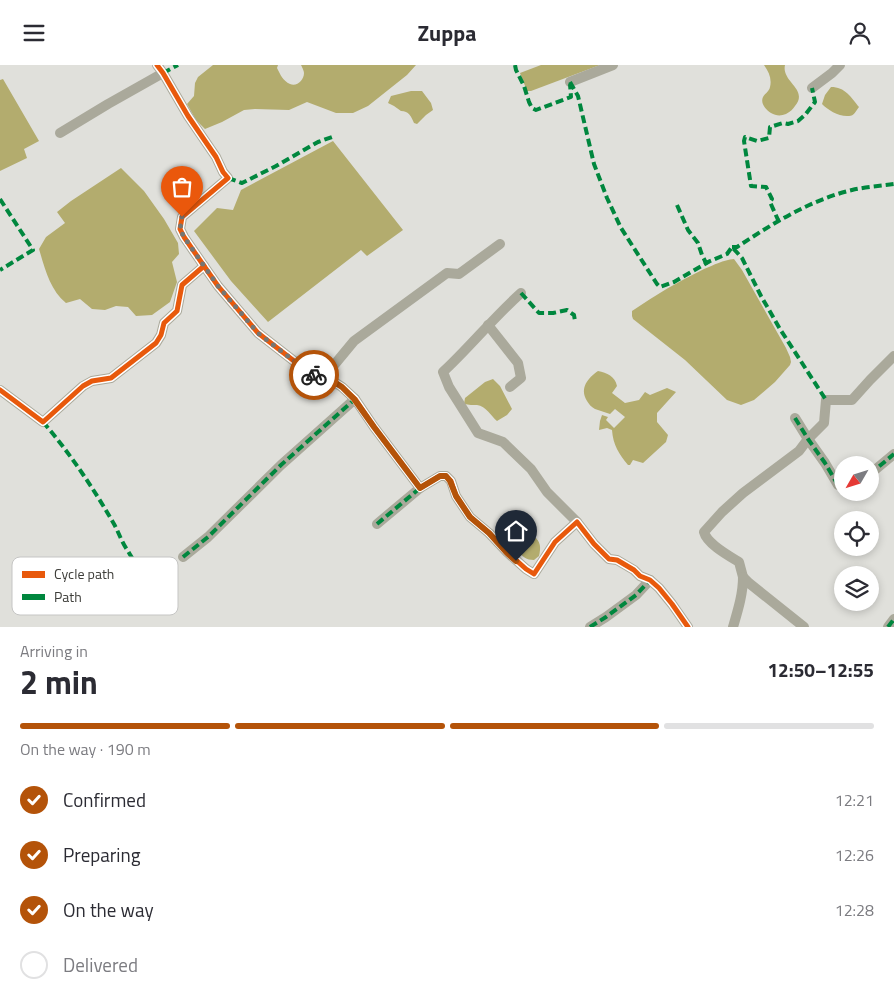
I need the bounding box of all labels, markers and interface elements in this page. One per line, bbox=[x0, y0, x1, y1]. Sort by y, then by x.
text: Zuppa bbox=[418, 16, 476, 50]
icon: menu bbox=[20, 19, 48, 47]
icon: person bbox=[846, 19, 874, 47]
pin bbox=[161, 166, 203, 217]
icon: bag bbox=[168, 173, 196, 201]
courier bbox=[289, 350, 339, 400]
icon: bike bbox=[300, 361, 328, 389]
north arrow bbox=[834, 456, 879, 501]
map controls bbox=[834, 456, 879, 611]
pin bbox=[495, 510, 537, 561]
button: locate bbox=[834, 511, 879, 556]
icon: home bbox=[502, 517, 530, 545]
legend bbox=[12, 557, 178, 615]
text: Cycle path bbox=[54, 563, 114, 584]
button: layers bbox=[834, 566, 879, 611]
text: Path bbox=[54, 586, 82, 607]
text: Arriving in bbox=[20, 639, 88, 663]
text: 12:50–12:55 bbox=[767, 655, 874, 684]
text: 2 min bbox=[20, 658, 98, 706]
text: On the way · 190 m bbox=[20, 737, 151, 761]
text: Confirmed bbox=[63, 785, 146, 814]
icon: check bbox=[20, 786, 48, 814]
text: 12:21 bbox=[835, 788, 874, 812]
text: Preparing bbox=[63, 840, 140, 869]
icon: check bbox=[20, 841, 48, 869]
text: 12:26 bbox=[835, 843, 874, 867]
text: On the way bbox=[63, 895, 154, 924]
icon: check bbox=[20, 896, 48, 924]
text: 12:28 bbox=[835, 898, 874, 922]
text: Delivered bbox=[63, 950, 138, 979]

